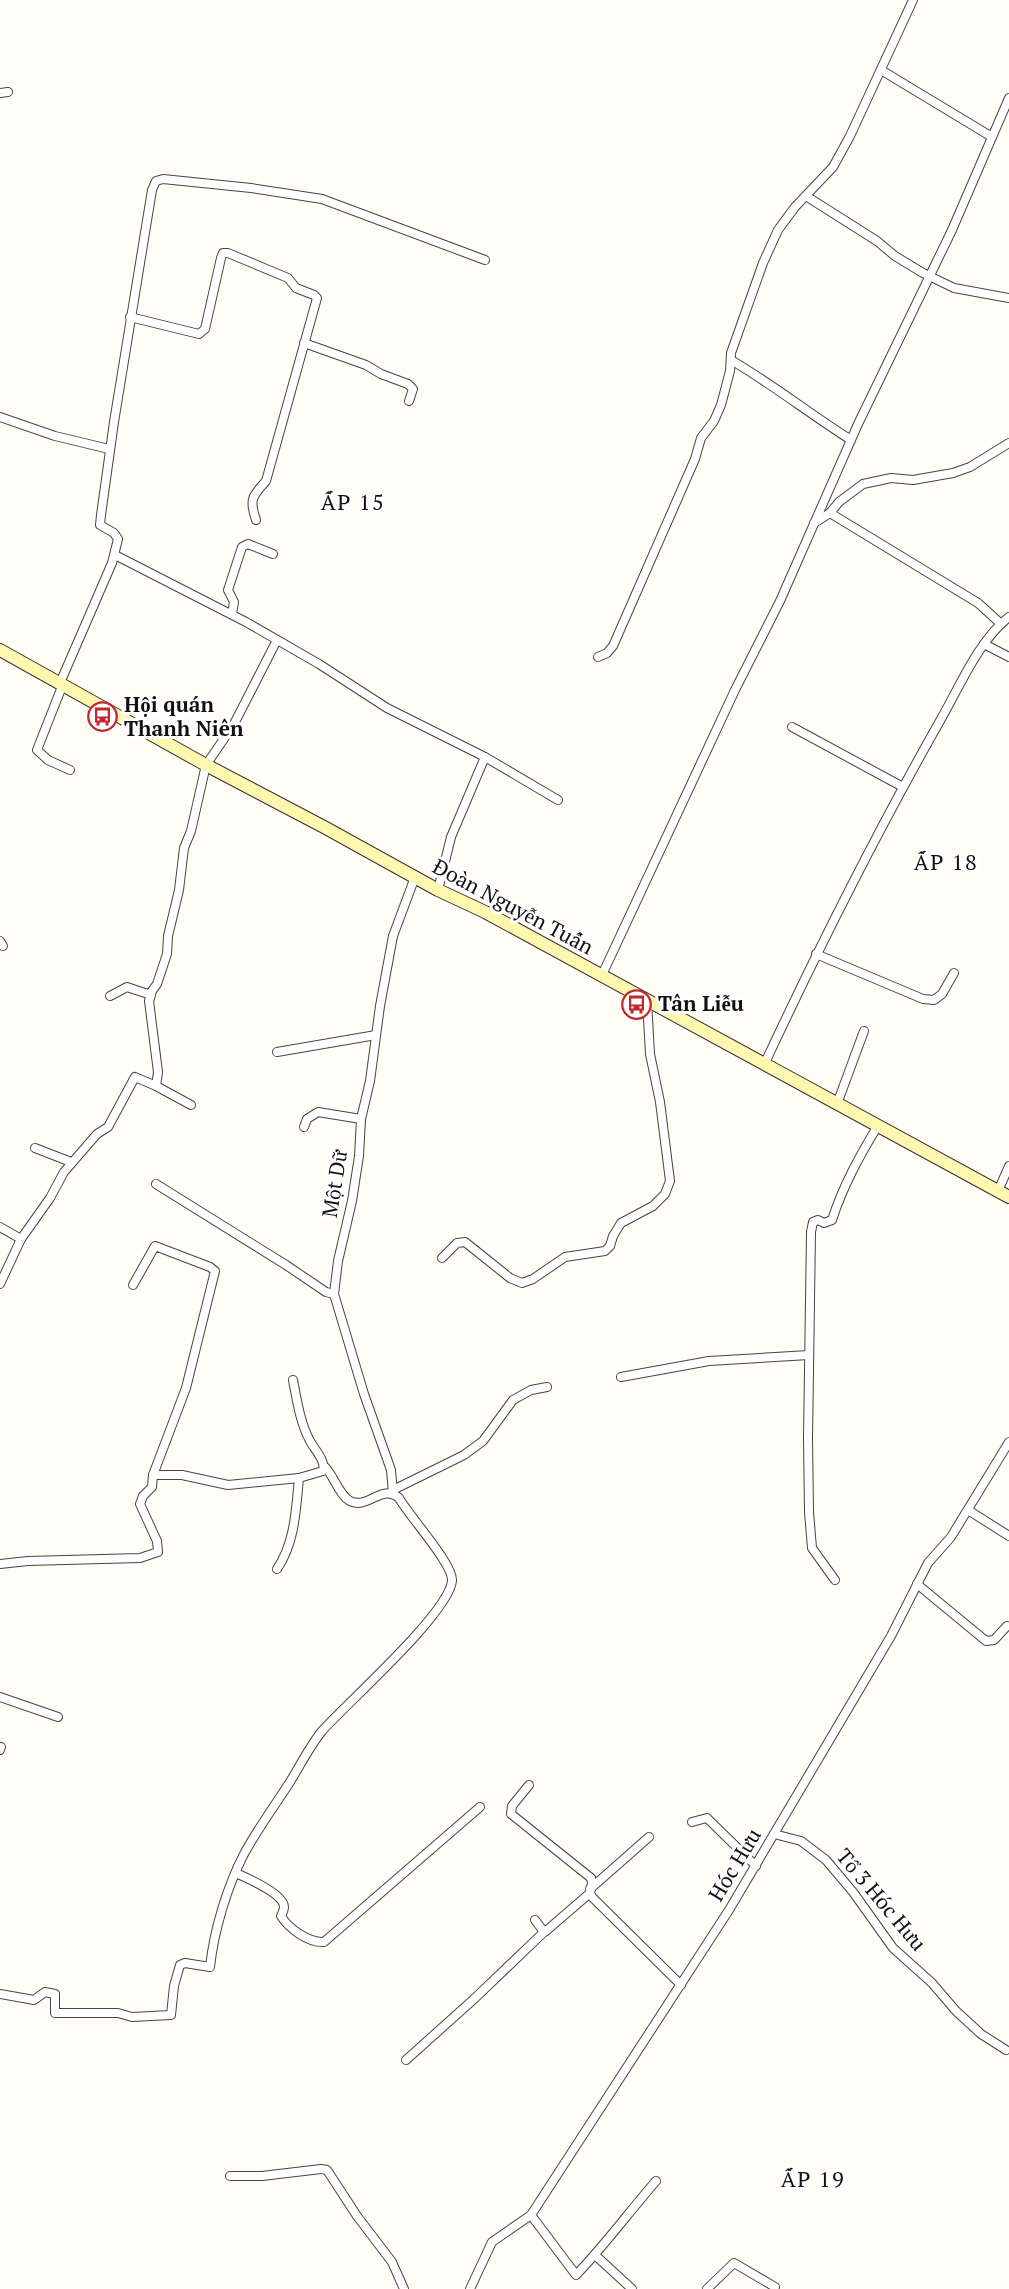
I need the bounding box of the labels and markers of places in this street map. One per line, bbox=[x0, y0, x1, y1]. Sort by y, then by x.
place label: Hội quán Thanh Niên bbox=[124, 690, 244, 742]
bus stop icon: Hội quán Thanh Niên bbox=[87, 701, 119, 733]
bus stop icon: Tân Liễu bbox=[621, 988, 653, 1020]
place label: Tân Liễu bbox=[658, 989, 744, 1017]

